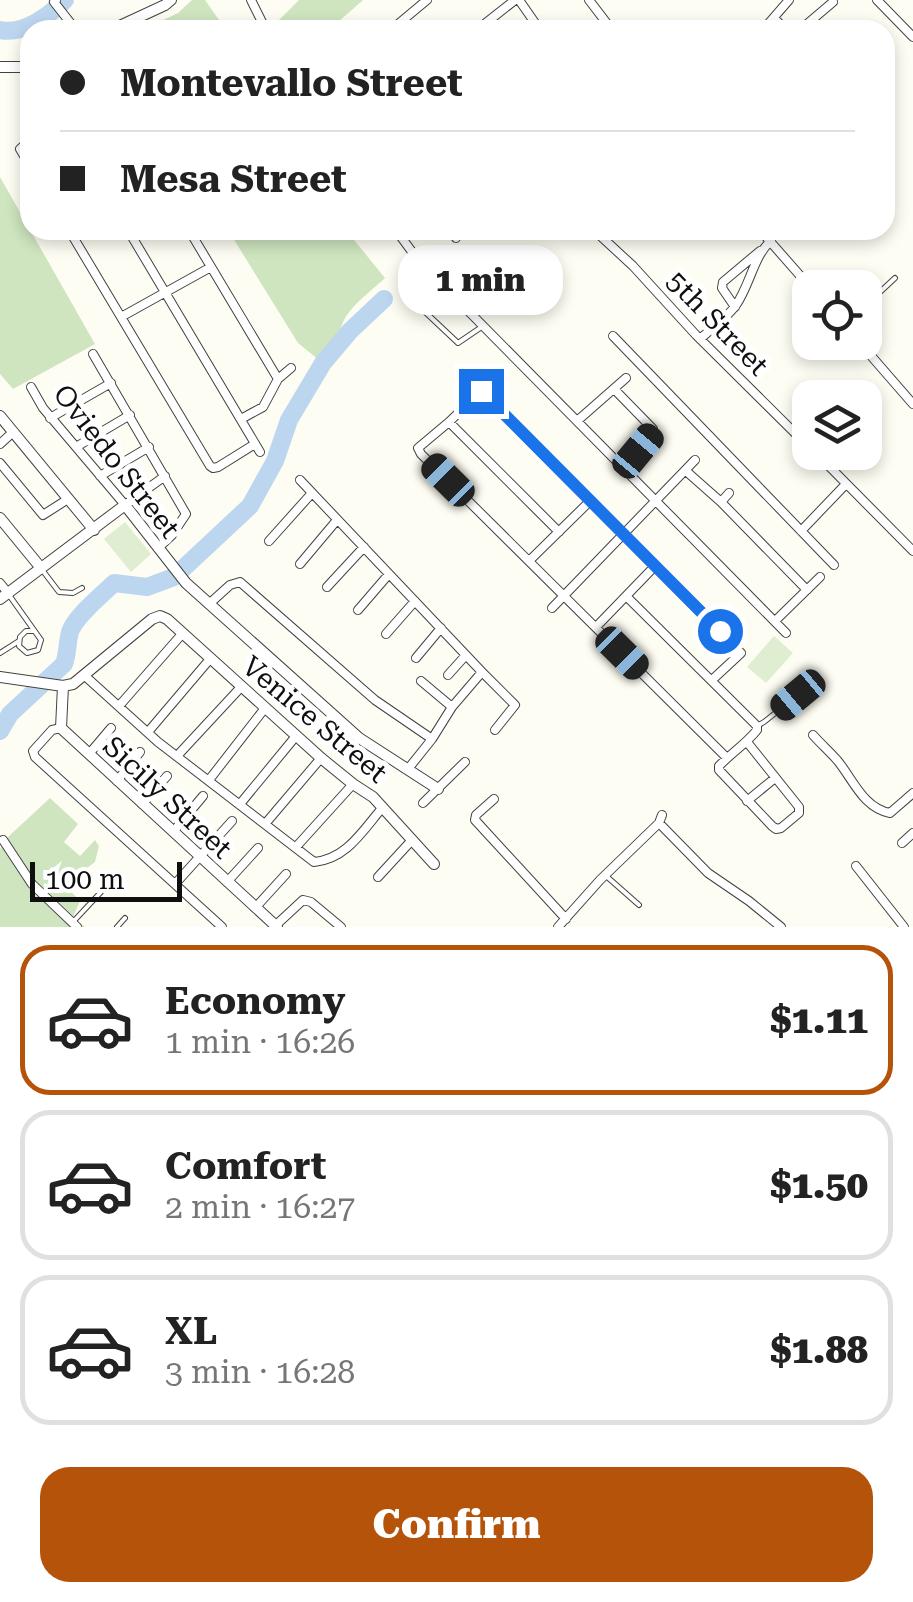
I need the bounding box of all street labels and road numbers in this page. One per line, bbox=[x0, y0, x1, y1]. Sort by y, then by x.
street label: 5th Street bbox=[660, 265, 775, 382]
street label: Oviedo Street bbox=[46, 378, 187, 545]
street label: Venice Street bbox=[236, 649, 394, 789]
street label: Sicily Street bbox=[97, 730, 239, 865]

